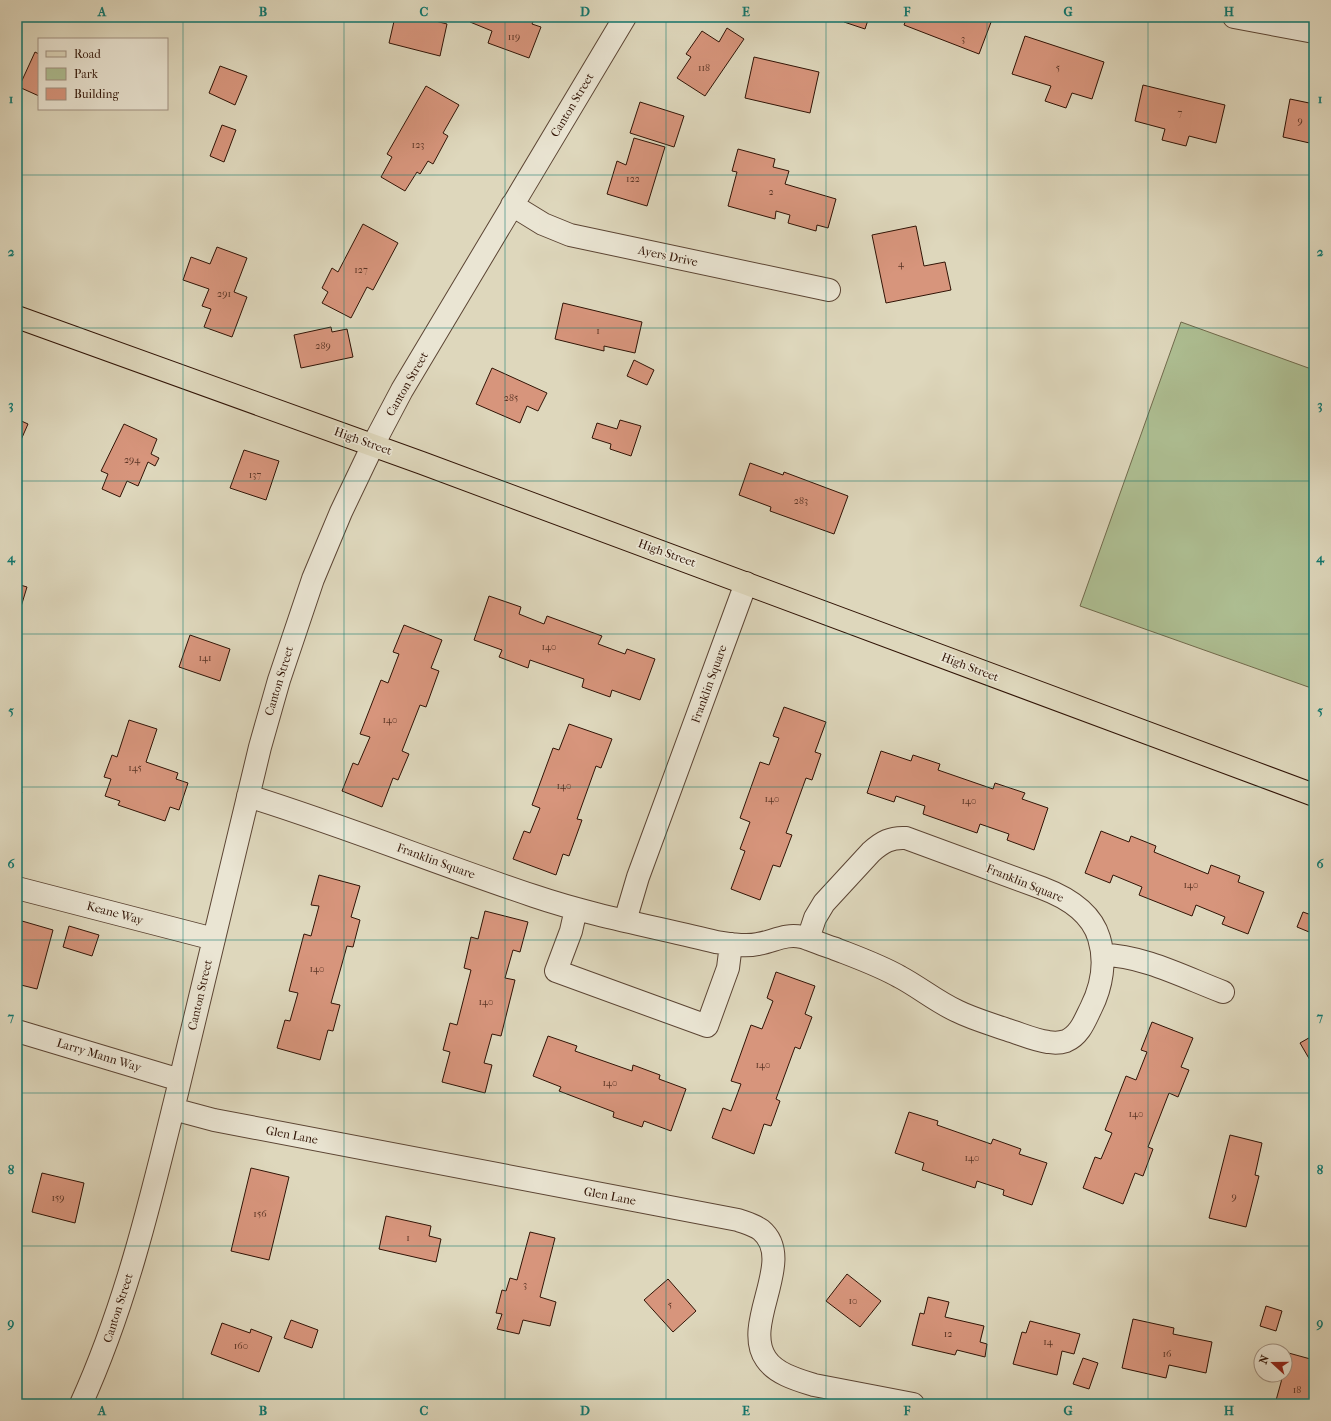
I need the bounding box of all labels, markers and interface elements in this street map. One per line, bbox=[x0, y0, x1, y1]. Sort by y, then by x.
text: A bbox=[97, 4, 107, 19]
text: B bbox=[259, 4, 268, 19]
text: C bbox=[420, 4, 429, 19]
text: D bbox=[580, 4, 590, 19]
text: E bbox=[742, 4, 750, 19]
text: F bbox=[903, 4, 911, 19]
text: G bbox=[1063, 4, 1073, 19]
text: H bbox=[1224, 4, 1235, 19]
house number: 119 bbox=[508, 31, 520, 43]
house number: 3 bbox=[961, 33, 965, 45]
legend bbox=[38, 38, 168, 110]
text: Road bbox=[74, 47, 101, 61]
house number: 118 bbox=[698, 62, 710, 74]
house number: 5 bbox=[1056, 62, 1060, 74]
text: Park bbox=[74, 67, 99, 81]
street label: Canton Street bbox=[547, 70, 597, 139]
text: Building bbox=[74, 87, 119, 101]
text: 1 bbox=[9, 91, 14, 106]
text: 1 bbox=[1318, 91, 1323, 106]
house number: 7 bbox=[1178, 107, 1183, 119]
house number: 9 bbox=[1297, 115, 1303, 127]
house number: 123 bbox=[412, 139, 424, 151]
house number: 122 bbox=[626, 173, 640, 185]
house number: 2 bbox=[768, 186, 774, 198]
street label: Ayers Drive bbox=[636, 243, 699, 269]
text: 2 bbox=[8, 244, 15, 259]
text: 2 bbox=[1317, 244, 1324, 259]
house number: 4 bbox=[898, 258, 905, 270]
house number: 127 bbox=[354, 264, 368, 276]
house number: 291 bbox=[217, 288, 231, 300]
house number: 1 bbox=[596, 325, 600, 337]
house number: 289 bbox=[315, 340, 331, 352]
street label: Canton Street bbox=[383, 349, 431, 419]
house number: 285 bbox=[504, 392, 518, 404]
text: 3 bbox=[8, 397, 14, 413]
text: 3 bbox=[1317, 397, 1323, 413]
street label: High Street bbox=[332, 424, 394, 458]
house number: 294 bbox=[124, 454, 141, 466]
house number: 137 bbox=[249, 469, 261, 481]
house number: 283 bbox=[794, 495, 808, 507]
street label: High Street bbox=[636, 536, 698, 570]
text: 4 bbox=[6, 550, 16, 566]
text: 4 bbox=[1315, 550, 1325, 566]
house number: 140 bbox=[542, 641, 557, 653]
street label: Franklin Square bbox=[688, 643, 730, 725]
street label: Canton Street bbox=[262, 644, 296, 717]
street label: High Street bbox=[939, 650, 1001, 685]
house number: 141 bbox=[198, 652, 212, 664]
text: 5 bbox=[8, 703, 14, 718]
text: 5 bbox=[1317, 703, 1323, 718]
house number: 140 bbox=[383, 714, 398, 726]
house number: 145 bbox=[128, 762, 142, 774]
house number: 140 bbox=[557, 780, 572, 792]
house number: 140 bbox=[765, 793, 780, 805]
house number: 140 bbox=[962, 795, 977, 807]
street label: Franklin Square bbox=[395, 840, 477, 882]
text: 6 bbox=[7, 856, 15, 871]
text: 6 bbox=[1316, 856, 1324, 871]
street label: Franklin Square bbox=[984, 861, 1066, 905]
house number: 140 bbox=[1184, 879, 1199, 891]
street label: Keane Way bbox=[85, 899, 145, 927]
street label: Canton Street bbox=[185, 958, 215, 1032]
house number: 140 bbox=[310, 963, 325, 975]
house number: 140 bbox=[479, 996, 494, 1008]
text: 7 bbox=[7, 1009, 15, 1024]
text: 7 bbox=[1316, 1009, 1324, 1024]
street label: Larry Mann Way bbox=[55, 1035, 144, 1075]
house number: 140 bbox=[756, 1059, 771, 1071]
house number: 140 bbox=[603, 1077, 618, 1089]
house number: 140 bbox=[1129, 1108, 1144, 1120]
street label: Glen Lane bbox=[265, 1123, 319, 1147]
house number: 140 bbox=[965, 1152, 980, 1164]
text: 8 bbox=[8, 1162, 15, 1177]
text: 8 bbox=[1317, 1162, 1324, 1177]
street label: Glen Lane bbox=[583, 1184, 637, 1208]
house number: 9 bbox=[1231, 1191, 1237, 1203]
house number: 159 bbox=[51, 1192, 65, 1204]
house number: 156 bbox=[253, 1208, 267, 1220]
house number: 1 bbox=[406, 1232, 410, 1244]
street label: Canton Street bbox=[100, 1271, 136, 1344]
house number: 3 bbox=[523, 1279, 527, 1291]
house number: 10 bbox=[848, 1295, 858, 1307]
house number: 5 bbox=[668, 1299, 672, 1311]
text: 9 bbox=[7, 1315, 15, 1331]
text: 9 bbox=[1316, 1315, 1324, 1331]
house number: 12 bbox=[944, 1328, 952, 1340]
house number: 14 bbox=[1043, 1336, 1054, 1348]
house number: 160 bbox=[234, 1340, 248, 1352]
north arrow bbox=[1253, 1343, 1293, 1383]
house number: 16 bbox=[1163, 1348, 1172, 1360]
text: N bbox=[1257, 1353, 1272, 1366]
house number: 18 bbox=[1293, 1384, 1301, 1396]
text: A bbox=[97, 1403, 107, 1418]
text: B bbox=[259, 1403, 268, 1418]
text: C bbox=[420, 1403, 429, 1418]
text: D bbox=[580, 1403, 590, 1418]
text: E bbox=[742, 1403, 750, 1418]
text: F bbox=[903, 1403, 911, 1418]
text: G bbox=[1063, 1403, 1073, 1418]
text: H bbox=[1224, 1403, 1235, 1418]

